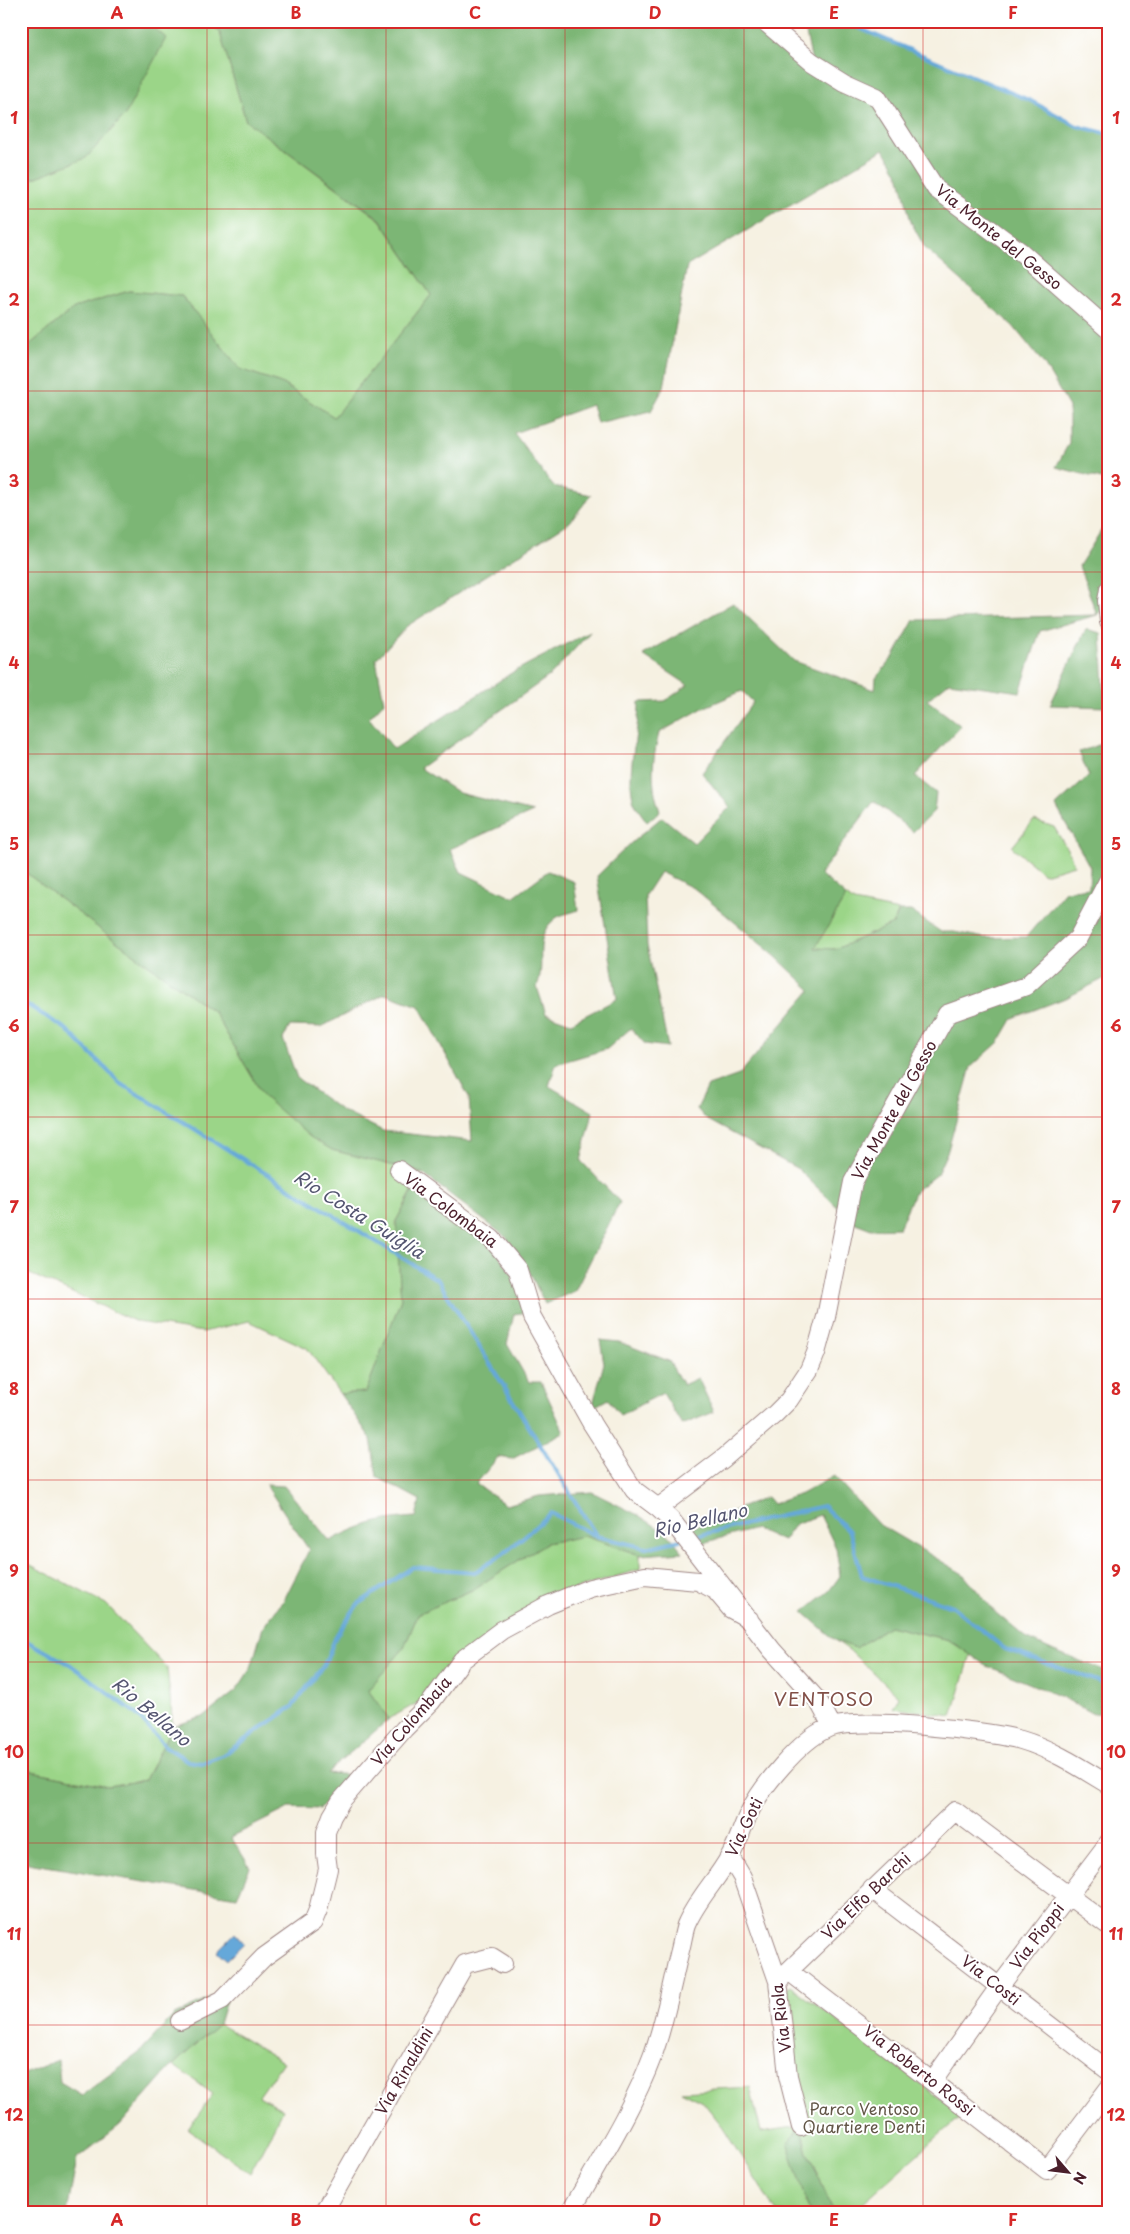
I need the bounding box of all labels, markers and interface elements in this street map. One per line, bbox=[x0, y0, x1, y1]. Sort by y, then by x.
text: A bbox=[111, 0, 124, 24]
text: B bbox=[291, 0, 302, 24]
text: C bbox=[469, 0, 481, 24]
text: D bbox=[649, 0, 661, 24]
text: E bbox=[829, 0, 839, 24]
text: F bbox=[1008, 0, 1018, 24]
text: 1 bbox=[10, 105, 18, 129]
text: 1 bbox=[1112, 105, 1120, 129]
street label: Via Monte del Gesso bbox=[931, 178, 1068, 295]
text: 2 bbox=[8, 287, 20, 311]
text: 2 bbox=[1110, 287, 1122, 311]
text: 3 bbox=[9, 468, 19, 492]
text: 3 bbox=[1111, 468, 1121, 492]
text: 4 bbox=[9, 650, 20, 674]
text: 4 bbox=[1111, 650, 1122, 674]
text: 5 bbox=[9, 831, 19, 855]
text: 5 bbox=[1111, 831, 1121, 855]
text: 6 bbox=[8, 1013, 20, 1037]
text: 6 bbox=[1110, 1013, 1122, 1037]
street label: Via Monte del Gesso bbox=[845, 1035, 942, 1184]
water label: Rio Costa Guiglia bbox=[289, 1163, 431, 1265]
street label: Via Colombaia bbox=[399, 1166, 504, 1253]
text: 7 bbox=[9, 1194, 19, 1218]
text: 7 bbox=[1111, 1194, 1121, 1218]
text: 8 bbox=[9, 1376, 19, 1400]
text: 8 bbox=[1111, 1376, 1121, 1400]
water label: Rio Bellano bbox=[650, 1495, 750, 1543]
text: 9 bbox=[9, 1558, 19, 1582]
text: 9 bbox=[1111, 1558, 1121, 1582]
water label: Rio Bellano bbox=[107, 1670, 198, 1753]
street label: Via Colombaia bbox=[364, 1670, 456, 1771]
district label: VENTOSO bbox=[774, 1684, 874, 1712]
text: 10 bbox=[4, 1739, 24, 1763]
text: 10 bbox=[1106, 1739, 1126, 1763]
street label: Via Goti bbox=[718, 1793, 768, 1860]
street label: Via Elfo Barchi bbox=[815, 1846, 915, 1944]
street label: Via Pioppi bbox=[1003, 1897, 1069, 1974]
text: 11 bbox=[7, 1921, 21, 1945]
text: 11 bbox=[1109, 1921, 1123, 1945]
street label: Via Costi bbox=[957, 1948, 1026, 2010]
street label: Via Riola bbox=[764, 1982, 796, 2054]
street label: Via Roberto Rossi bbox=[859, 2018, 981, 2120]
street label: Via Rinaldini bbox=[368, 2022, 438, 2119]
park label: Parco Ventoso Quartiere Denti bbox=[802, 2096, 926, 2138]
text: 12 bbox=[5, 2102, 23, 2126]
text: 12 bbox=[1107, 2102, 1125, 2126]
north arrow bbox=[1042, 2146, 1092, 2196]
text: N bbox=[1068, 2169, 1092, 2188]
text: A bbox=[111, 2207, 124, 2231]
text: B bbox=[291, 2207, 302, 2231]
text: C bbox=[469, 2207, 481, 2231]
text: D bbox=[649, 2207, 661, 2231]
text: E bbox=[829, 2207, 839, 2231]
text: F bbox=[1008, 2207, 1018, 2231]

